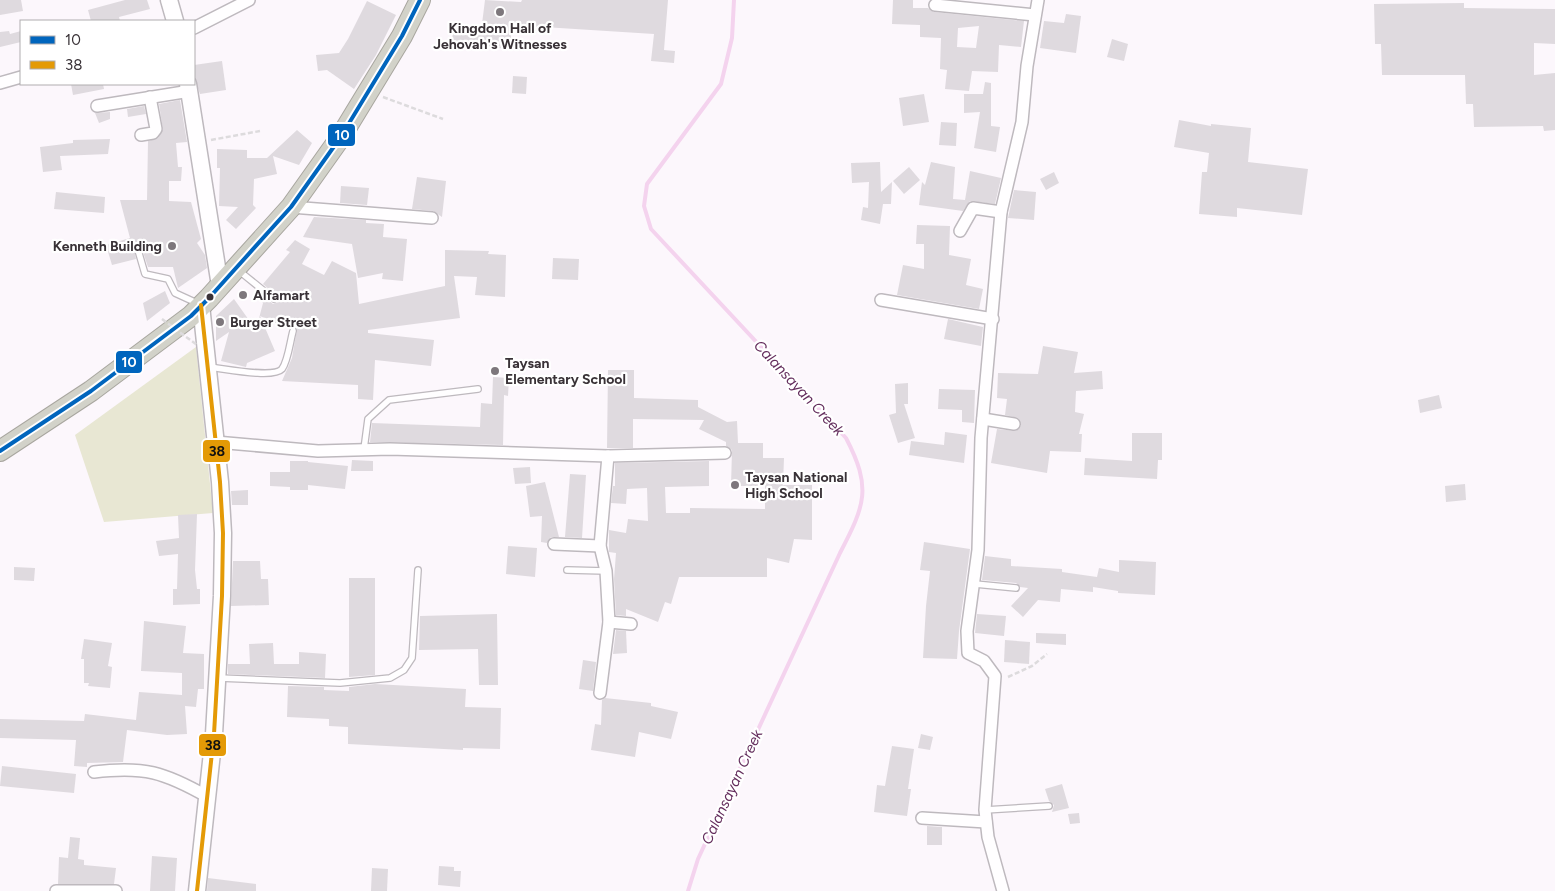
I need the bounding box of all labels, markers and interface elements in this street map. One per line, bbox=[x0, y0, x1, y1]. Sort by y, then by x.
marker: Kingdom Hall of Jehovah's Witnesses bbox=[494, 6, 506, 18]
legend bbox=[20, 20, 195, 85]
place label: Kingdom Hall of Jehovah's Witnesses bbox=[433, 20, 567, 53]
text: 10 bbox=[65, 31, 81, 49]
text: 38 bbox=[65, 56, 82, 74]
line badge: 10 bbox=[327, 123, 356, 147]
text: 10 bbox=[335, 127, 349, 144]
place label: Kenneth Building bbox=[53, 238, 162, 255]
marker: Kenneth Building bbox=[166, 240, 178, 252]
place label: Alfamart bbox=[253, 287, 310, 304]
marker: Alfamart bbox=[237, 289, 249, 301]
unlabelled marker bbox=[205, 292, 215, 302]
place label: Burger Street bbox=[230, 314, 318, 331]
marker: Burger Street bbox=[214, 316, 226, 328]
water label: Calansayan Creek bbox=[750, 336, 848, 440]
line badge: 10 bbox=[115, 350, 143, 374]
text: 10 bbox=[122, 354, 136, 371]
place label: Taysan Elementary School bbox=[505, 355, 626, 388]
marker: Taysan Elementary School bbox=[489, 365, 501, 377]
line badge: 38 bbox=[202, 439, 231, 463]
text: 38 bbox=[209, 443, 225, 460]
place label: Taysan National High School bbox=[745, 469, 847, 502]
marker: Taysan National High School bbox=[729, 479, 741, 491]
water label: Calansayan Creek bbox=[698, 726, 767, 847]
line badge: 38 bbox=[198, 733, 227, 757]
text: 38 bbox=[205, 737, 221, 754]

